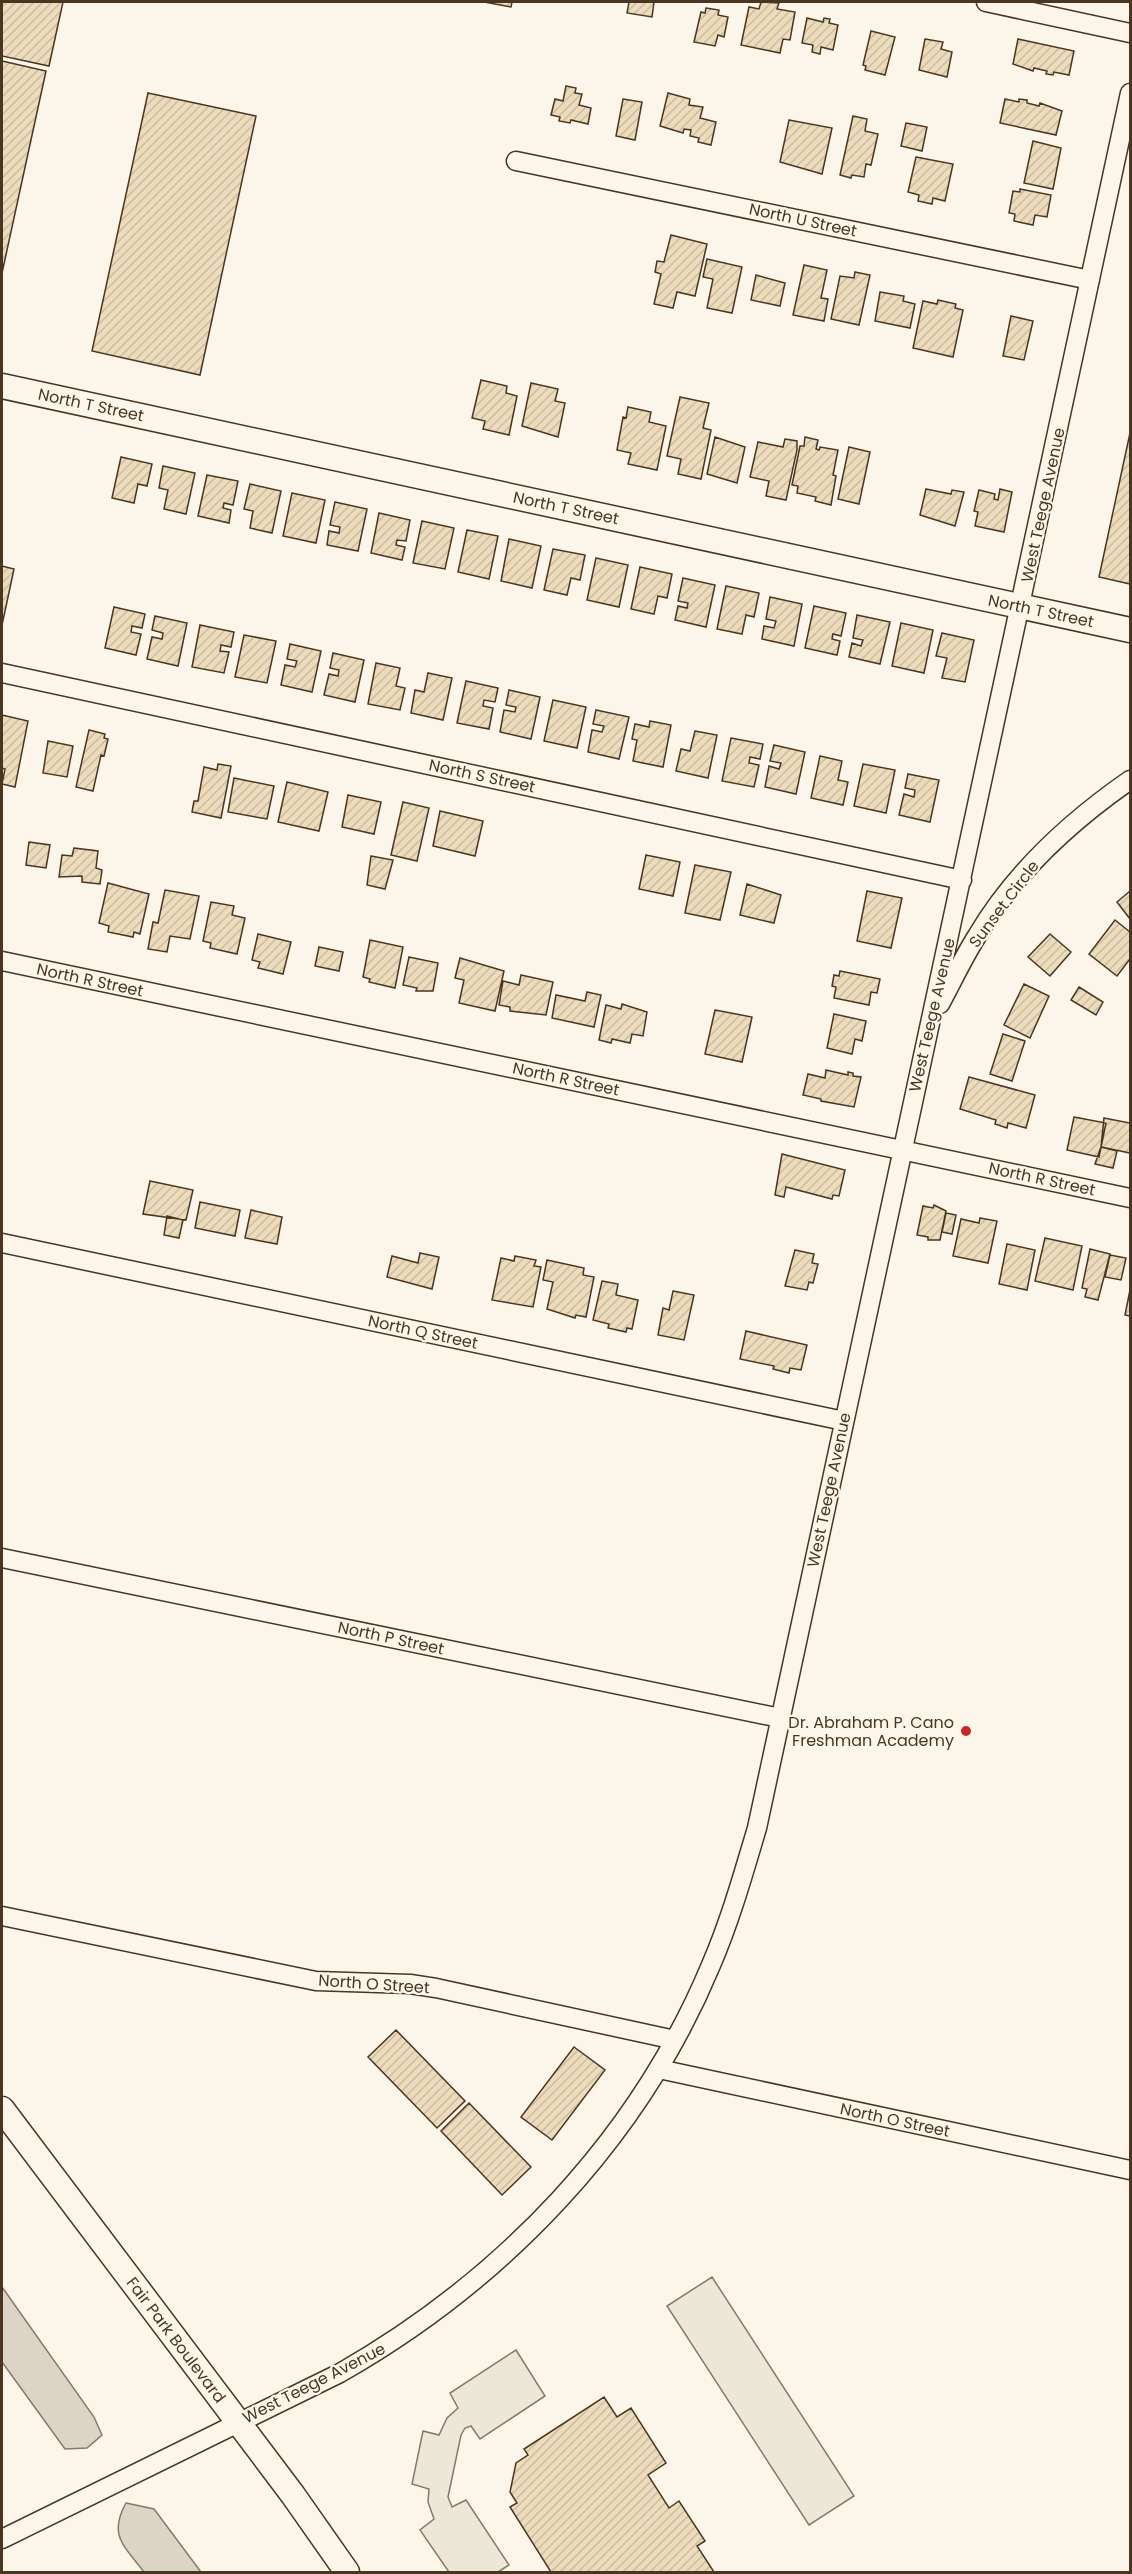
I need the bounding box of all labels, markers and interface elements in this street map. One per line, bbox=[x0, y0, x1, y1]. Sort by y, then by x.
street label: North U Street bbox=[747, 197, 859, 243]
street label: North T Street bbox=[36, 383, 146, 427]
street label: West Teege Avenue bbox=[1015, 425, 1071, 584]
street label: North T Street bbox=[511, 486, 621, 530]
street label: North T Street bbox=[986, 589, 1096, 633]
street label: North S Street bbox=[427, 753, 538, 799]
street label: Sunset Circle bbox=[963, 855, 1045, 952]
street label: West Teege Avenue bbox=[903, 936, 961, 1094]
street label: North R Street bbox=[34, 957, 146, 1003]
street label: North R Street bbox=[510, 1056, 622, 1102]
street label: North R Street bbox=[986, 1156, 1098, 1202]
street label: North Q Street bbox=[366, 1309, 480, 1355]
street label: West Teege Avenue bbox=[801, 1410, 857, 1569]
street label: North P Street bbox=[336, 1616, 446, 1661]
place label: Dr. Abraham P. Cano Freshman Academy bbox=[788, 1711, 954, 1752]
marker: Dr. Abraham P. Cano Freshman Academy bbox=[959, 1724, 973, 1738]
street label: North O Street bbox=[318, 1969, 431, 1999]
street label: North O Street bbox=[838, 2097, 952, 2143]
street label: Fair Park Boulevard bbox=[121, 2272, 231, 2408]
street label: West Teege Avenue bbox=[239, 2337, 389, 2429]

